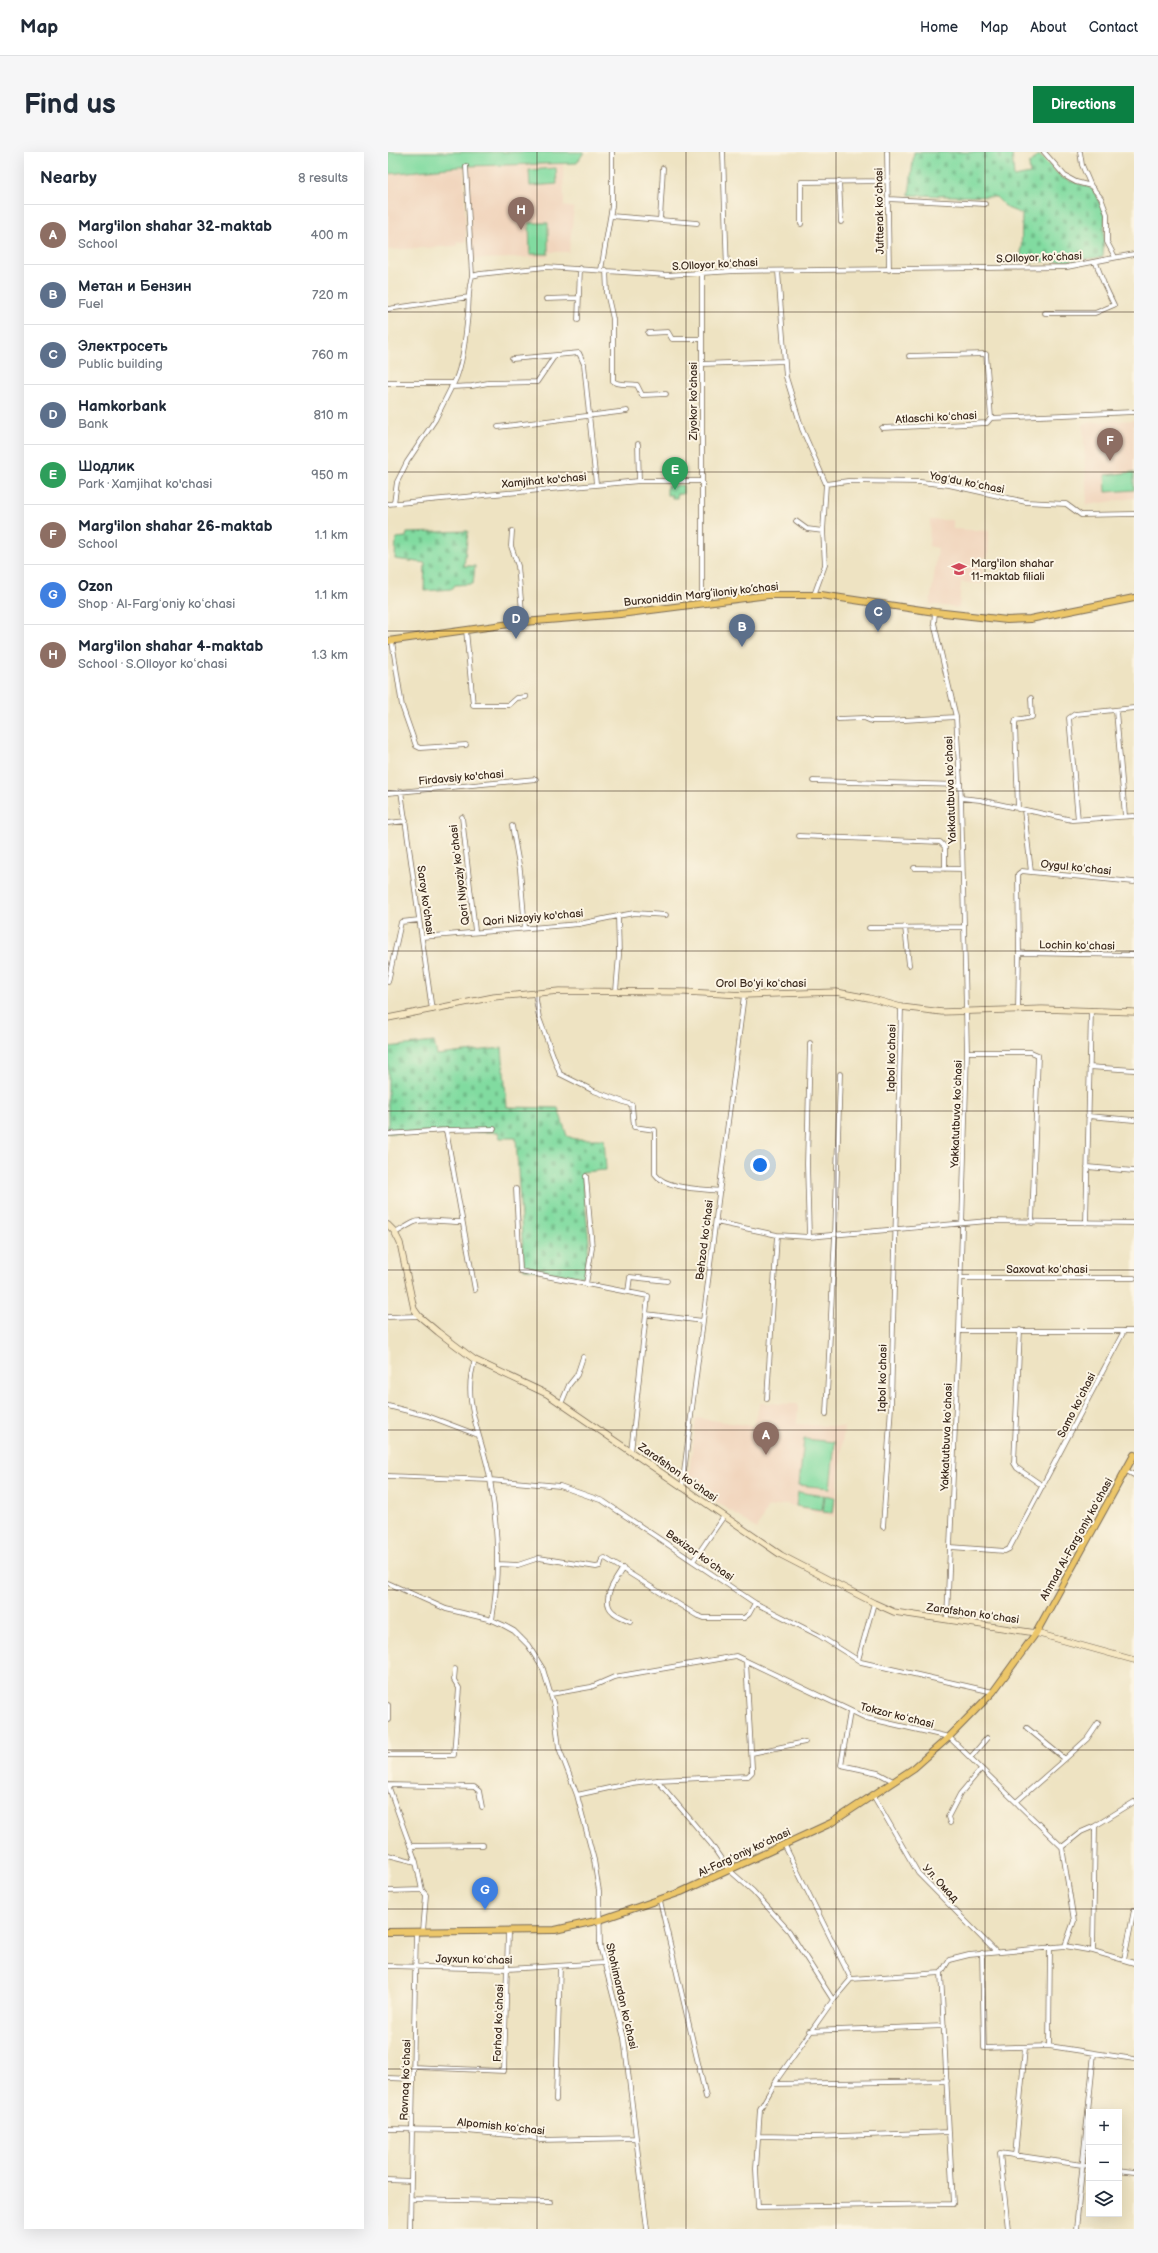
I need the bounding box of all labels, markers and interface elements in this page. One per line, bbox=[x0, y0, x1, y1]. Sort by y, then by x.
text: Map bbox=[20, 16, 58, 39]
text: Home bbox=[920, 19, 958, 36]
text: Map bbox=[980, 19, 1008, 36]
text: About bbox=[1030, 19, 1067, 36]
text: Contact bbox=[1089, 19, 1138, 36]
button: Directions bbox=[1033, 86, 1134, 123]
text: Find us bbox=[24, 88, 116, 121]
text: Nearby bbox=[40, 168, 97, 188]
street label: Juftterak koʻchasi bbox=[872, 168, 887, 254]
text: 8 results bbox=[298, 170, 348, 186]
pin: H bbox=[508, 197, 534, 230]
text: Marg'ilon shahar 32-maktab bbox=[78, 217, 272, 236]
text: A bbox=[49, 227, 57, 243]
text: 400 m bbox=[311, 227, 348, 243]
text: School bbox=[78, 236, 118, 252]
street label: S.Olloyor koʻchasi bbox=[996, 250, 1082, 265]
street label: S.Olloyor koʻchasi bbox=[672, 256, 758, 273]
text: Метан и Бензин bbox=[78, 277, 192, 296]
text: B bbox=[48, 287, 58, 303]
text: 720 m bbox=[312, 287, 348, 303]
text: Fuel bbox=[78, 296, 103, 312]
text: Электросеть bbox=[78, 337, 168, 356]
text: C bbox=[48, 347, 58, 363]
text: 760 m bbox=[312, 347, 348, 363]
text: Public building bbox=[78, 356, 163, 372]
street label: Ziyokor ko'chasi bbox=[687, 362, 700, 441]
text: Hamkorbank bbox=[78, 397, 166, 416]
text: D bbox=[48, 407, 58, 423]
text: 810 m bbox=[313, 407, 348, 423]
street label: Atlaschi koʻchasi bbox=[895, 409, 977, 426]
text: Bank bbox=[78, 416, 108, 432]
pin: F bbox=[1097, 428, 1123, 461]
text: Шодлик bbox=[78, 457, 134, 476]
pin: E bbox=[662, 457, 688, 490]
text: E bbox=[49, 467, 57, 483]
text: 950 m bbox=[311, 467, 348, 483]
street label: Yogʻdu koʻchasi bbox=[927, 469, 1005, 496]
street label: Xamjihat ko'chasi bbox=[500, 470, 587, 491]
text: Park · Xamjihat ko'chasi bbox=[78, 476, 212, 492]
text: Marg'ilon shahar 26-maktab bbox=[78, 517, 272, 536]
text: F bbox=[49, 527, 57, 543]
text: 1.1 km bbox=[315, 527, 348, 543]
text: School bbox=[78, 536, 118, 552]
place label: Marg'ilon shahar 11-maktab filiali bbox=[971, 557, 1055, 583]
school or university icon: Marg'ilon shahar 11-maktab filiali bbox=[950, 560, 968, 578]
text: Ozon bbox=[78, 577, 113, 596]
street label: Burxoniddin Marg’iloniy ko’chasi bbox=[623, 580, 779, 609]
text: G bbox=[48, 587, 58, 603]
text: 1.1 km bbox=[315, 587, 348, 603]
text: Shop · Al-Fargʻoniy koʻchasi bbox=[78, 596, 235, 612]
pin: C bbox=[865, 599, 891, 632]
pin: D bbox=[503, 606, 529, 639]
pin: B bbox=[729, 614, 755, 647]
text: Marg'ilon shahar 4-maktab bbox=[78, 637, 263, 656]
text: H bbox=[48, 647, 58, 663]
text: 1.3 km bbox=[312, 647, 348, 663]
text: School · S.Olloyor koʻchasi bbox=[78, 656, 227, 672]
street label: Yakkatutbuva koʻchasi bbox=[942, 736, 959, 845]
street label: Firdavsiy ko'chasi bbox=[418, 767, 504, 788]
street label: Qori Niyoziy koʻchasi bbox=[447, 824, 472, 926]
street label: Oygul koʻchasi bbox=[1040, 857, 1112, 878]
street label: Saroy ko'chasi bbox=[414, 865, 437, 936]
street label: Qori Nizoyiy ko'chasi bbox=[482, 907, 584, 928]
street label: Lochin koʻchasi bbox=[1039, 938, 1115, 953]
street label: Orol Boʻyi koʻchasi bbox=[716, 977, 806, 990]
street label: Iqbol koʻchasi bbox=[884, 1024, 899, 1092]
street label: Yakkatutbuva koʻchasi bbox=[948, 1060, 965, 1169]
your location bbox=[750, 1155, 770, 1175]
street label: Behzod koʻchasi bbox=[693, 1199, 716, 1281]
street label: Saxovat koʻchasi bbox=[1006, 1263, 1088, 1276]
street label: Iqbol koʻchasi bbox=[875, 1344, 890, 1412]
street label: Samo koʻchasi bbox=[1054, 1371, 1098, 1440]
street label: Yakkatutbuva koʻchasi bbox=[938, 1383, 955, 1492]
pin: A bbox=[753, 1422, 779, 1455]
street label: Zarafshon koʻchasi bbox=[635, 1440, 720, 1504]
street label: Ahmad Al-Fargʻoniy koʻchasi bbox=[1037, 1476, 1116, 1603]
street label: Bexizor koʻchasi bbox=[663, 1527, 736, 1584]
street label: Zarafshon koʻchasi bbox=[925, 1600, 1020, 1626]
street label: Tokzor koʻchasi bbox=[859, 1700, 935, 1731]
street label: Al-Fargʻoniy koʻchasi bbox=[696, 1825, 793, 1880]
street label: Ул. Омад bbox=[920, 1862, 962, 1905]
pin: G bbox=[472, 1877, 498, 1910]
street label: Shohimardon koʻchasi bbox=[603, 1942, 640, 2050]
street label: Jayxun koʻchasi bbox=[435, 1952, 513, 1967]
street label: Farhod koʻchasi bbox=[491, 1984, 506, 2062]
street label: Ravnaq koʻchasi bbox=[398, 2039, 413, 2121]
map controls bbox=[1086, 2109, 1122, 2217]
button: + bbox=[1086, 2109, 1122, 2145]
street label: Alpomish koʻchasi bbox=[456, 2115, 545, 2138]
button: − bbox=[1086, 2145, 1122, 2181]
button: layers bbox=[1086, 2181, 1122, 2217]

